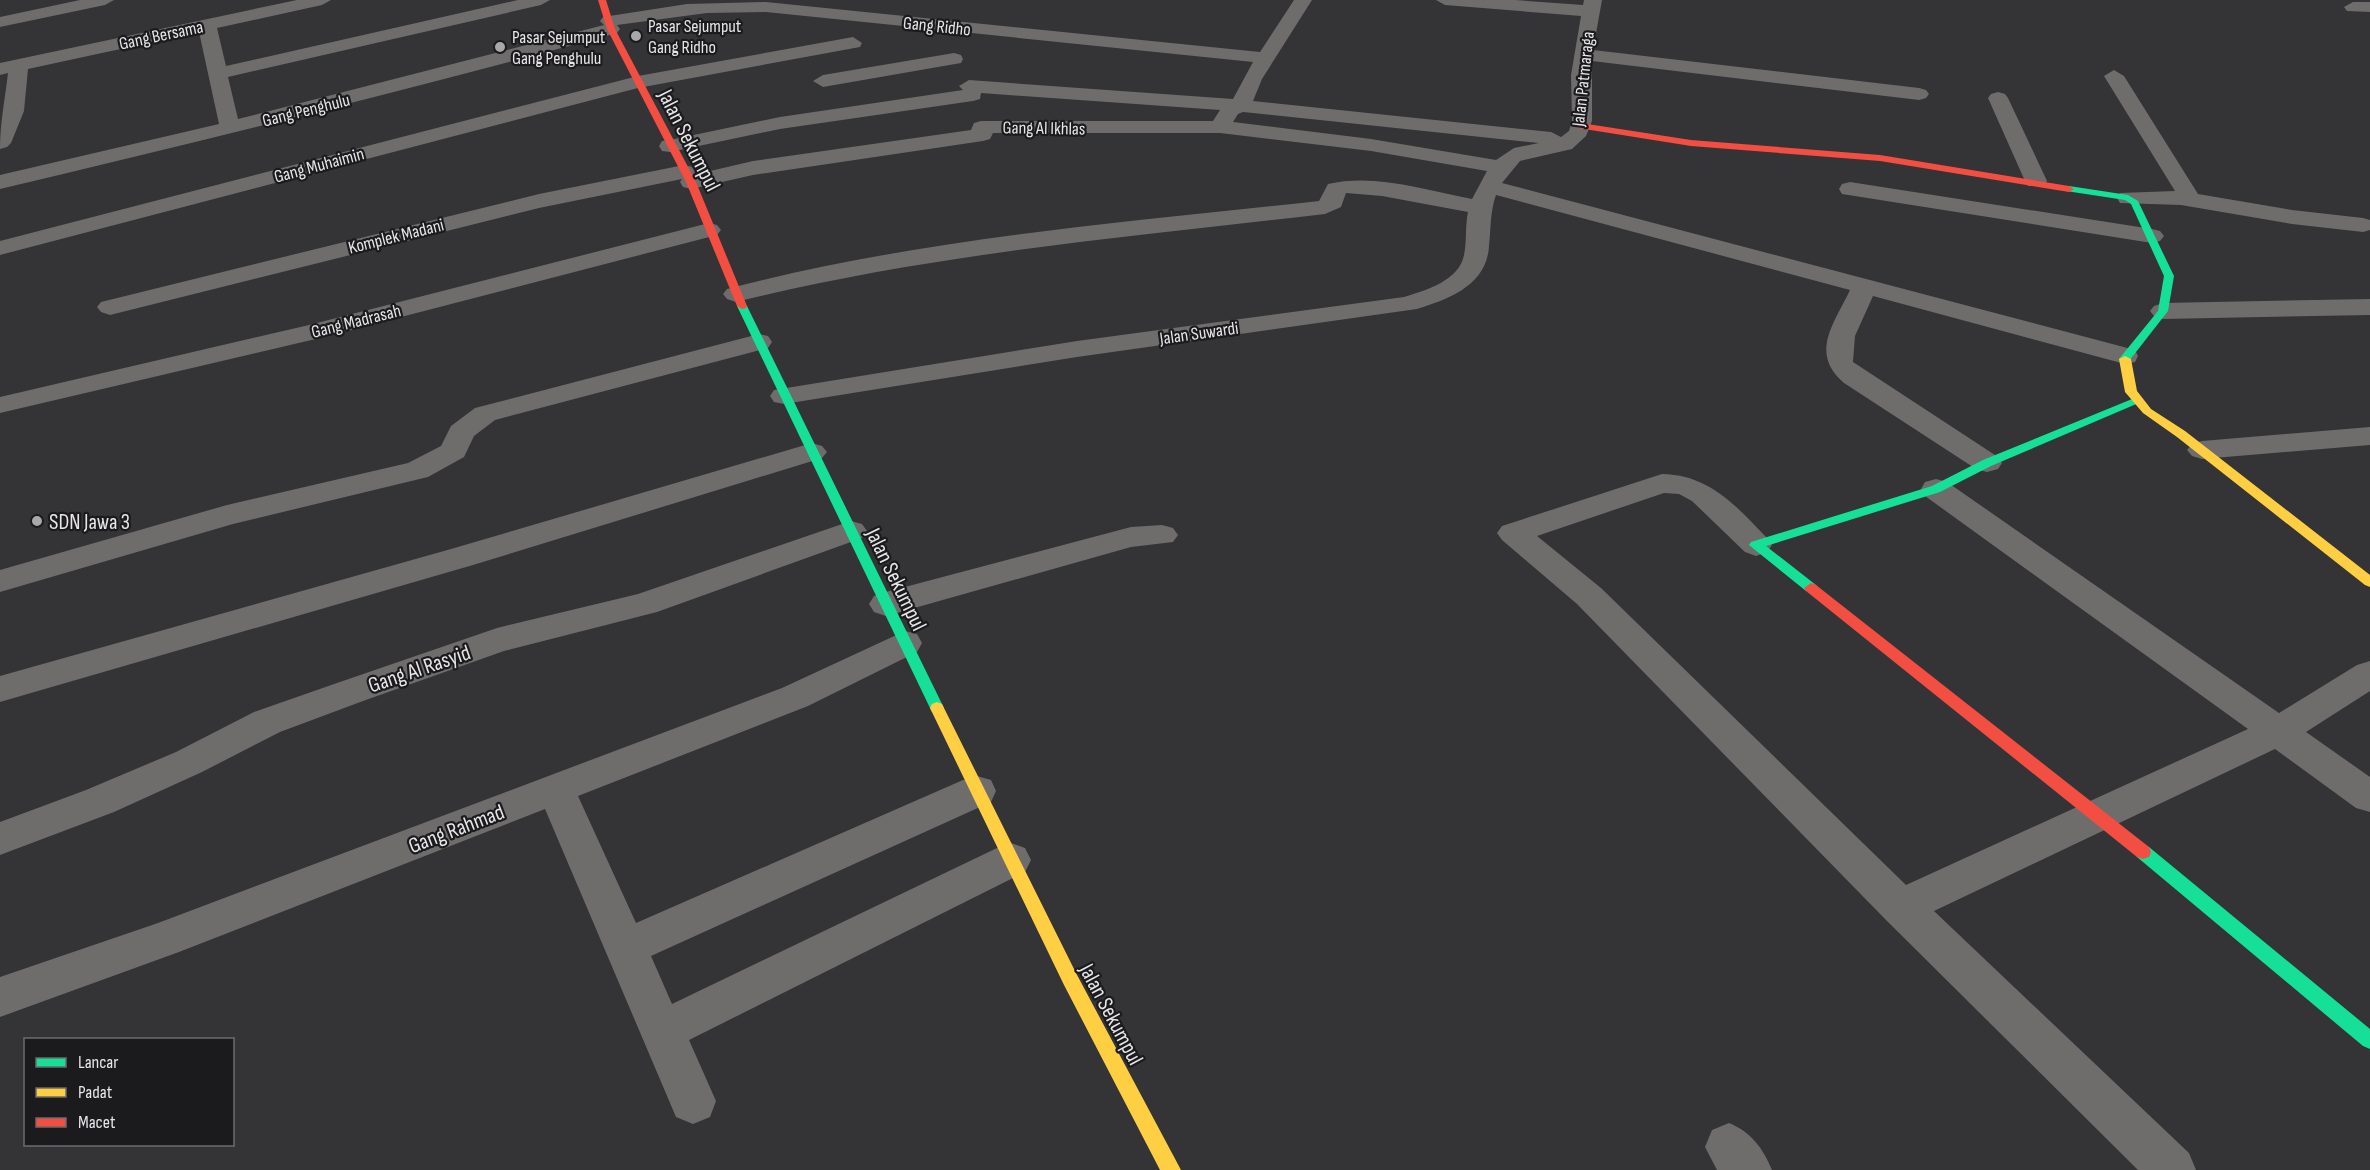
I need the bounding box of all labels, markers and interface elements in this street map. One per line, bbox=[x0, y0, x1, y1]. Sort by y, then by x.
street label: Gang Ridho bbox=[902, 13, 972, 40]
street label: Gang Bersama bbox=[117, 16, 205, 55]
place label: Pasar Sejumput Gang Ridho bbox=[648, 16, 742, 58]
place label: Pasar Sejumput Gang Penghulu bbox=[512, 27, 606, 69]
marker: Pasar Sejumput Gang Ridho bbox=[629, 29, 643, 43]
street label: Jalan Patmaraga bbox=[1568, 30, 1599, 129]
marker: Pasar Sejumput Gang Penghulu bbox=[493, 40, 507, 54]
street label: Jalan Sekumpul bbox=[651, 84, 726, 196]
street label: Gang Penghulu bbox=[260, 89, 352, 131]
street label: Gang Al Ikhlas bbox=[1002, 117, 1086, 140]
street label: Gang Muhaimin bbox=[272, 143, 366, 188]
street label: Komplek Madani bbox=[346, 214, 446, 258]
street label: Gang Madrasah bbox=[309, 300, 403, 343]
street label: Jalan Suwardi bbox=[1157, 318, 1240, 350]
place label: SDN Jawa 3 bbox=[49, 509, 130, 536]
marker: SDN Jawa 3 bbox=[30, 514, 44, 528]
street label: Jalan Sekumpul bbox=[859, 523, 932, 635]
street label: Gang Al Rasyid bbox=[365, 639, 474, 699]
street label: Gang Rahmad bbox=[405, 799, 508, 860]
street label: Jalan Sekumpul bbox=[1072, 959, 1149, 1070]
legend bbox=[24, 1038, 234, 1146]
text: Lancar bbox=[78, 1052, 118, 1073]
text: Padat bbox=[78, 1082, 113, 1103]
text: Macet bbox=[78, 1112, 116, 1133]

